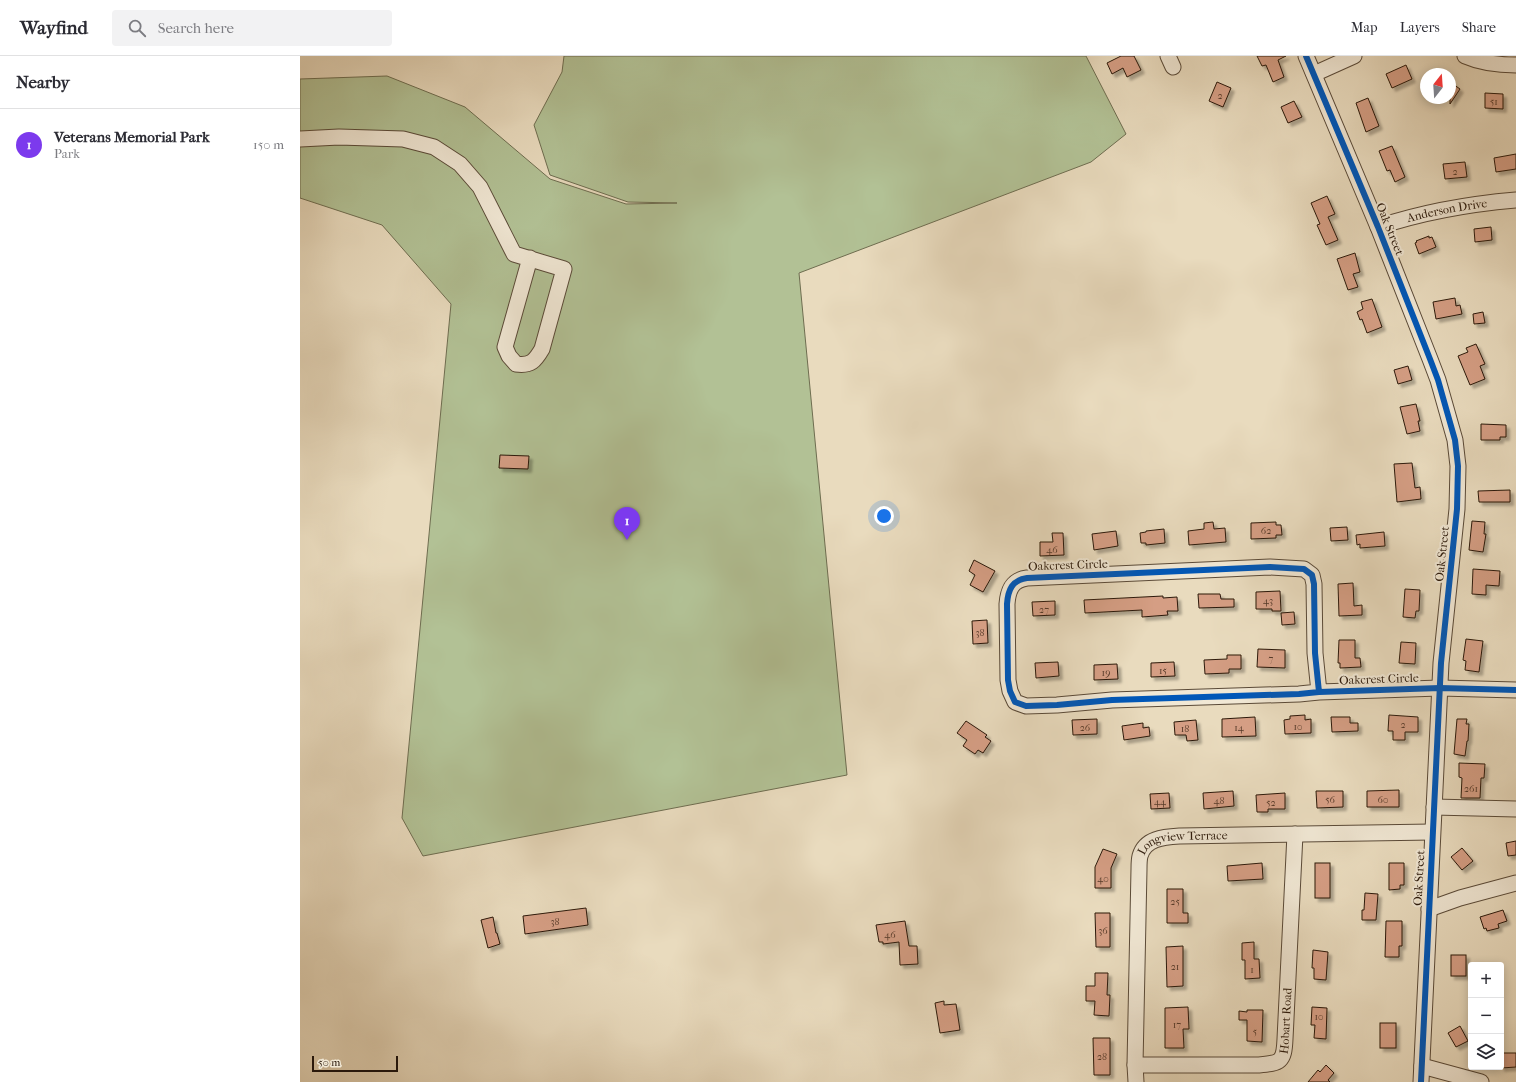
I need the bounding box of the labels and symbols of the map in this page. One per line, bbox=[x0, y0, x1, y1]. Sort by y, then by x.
north arrow bbox=[1420, 68, 1456, 104]
house number: 2 bbox=[1217, 90, 1223, 102]
house number: 51 bbox=[1490, 96, 1498, 108]
house number: 2 bbox=[1452, 166, 1458, 178]
street label: Anderson Drive bbox=[1404, 196, 1488, 225]
street label: Oak Street bbox=[1373, 201, 1407, 258]
your location bbox=[874, 506, 894, 526]
pin: 1 bbox=[614, 507, 640, 540]
house number: 62 bbox=[1261, 525, 1271, 537]
street label: Oak Street bbox=[1432, 525, 1452, 582]
house number: 46 bbox=[1046, 544, 1058, 556]
street label: Oakcrest Circle bbox=[1028, 557, 1108, 573]
house number: 43 bbox=[1263, 595, 1273, 607]
house number: 27 bbox=[1039, 604, 1049, 616]
house number: 38 bbox=[975, 627, 985, 639]
house number: 7 bbox=[1269, 653, 1274, 665]
house number: 15 bbox=[1159, 665, 1167, 677]
house number: 19 bbox=[1102, 667, 1110, 679]
street label: Oakcrest Circle bbox=[1339, 671, 1419, 687]
house number: 2 bbox=[1400, 719, 1406, 731]
house number: 10 bbox=[1293, 721, 1303, 733]
house number: 26 bbox=[1080, 722, 1091, 734]
house number: 14 bbox=[1234, 722, 1245, 734]
house number: 18 bbox=[1181, 723, 1189, 735]
house number: 261 bbox=[1464, 783, 1478, 795]
house number: 56 bbox=[1325, 794, 1335, 806]
house number: 60 bbox=[1378, 794, 1388, 806]
house number: 48 bbox=[1214, 795, 1224, 807]
house number: 44 bbox=[1154, 796, 1167, 808]
house number: 52 bbox=[1266, 797, 1276, 809]
street label: Longview Terrace bbox=[1134, 828, 1228, 857]
street label: Oak Street bbox=[1411, 849, 1427, 906]
house number: 40 bbox=[1097, 873, 1109, 885]
house number: 25 bbox=[1170, 896, 1180, 908]
house number: 38 bbox=[550, 916, 560, 928]
house number: 36 bbox=[1098, 925, 1108, 937]
house number: 46 bbox=[884, 929, 896, 941]
house number: 21 bbox=[1171, 961, 1179, 973]
house number: 1 bbox=[1250, 964, 1254, 976]
street label: Hobart Road bbox=[1277, 987, 1295, 1055]
house number: 10 bbox=[1314, 1011, 1324, 1023]
house number: 17 bbox=[1173, 1019, 1181, 1031]
house number: 5 bbox=[1253, 1026, 1257, 1038]
house number: 28 bbox=[1097, 1051, 1107, 1063]
scale bar bbox=[312, 1054, 398, 1073]

